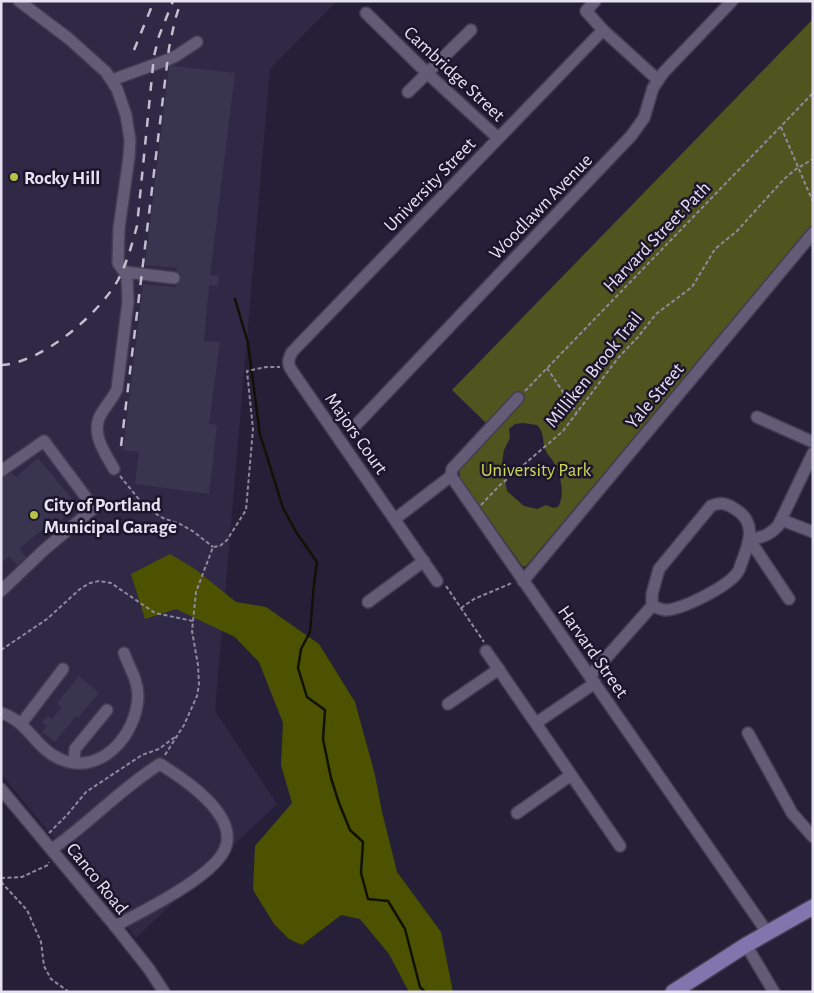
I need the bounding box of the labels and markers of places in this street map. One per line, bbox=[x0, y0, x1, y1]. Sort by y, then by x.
place label: Rocky Hill bbox=[24, 169, 100, 188]
marker: Rocky Hill bbox=[8, 171, 20, 183]
place label: City of Portland Municipal Garage bbox=[44, 496, 177, 537]
marker: City of Portland Municipal Garage bbox=[28, 509, 40, 521]

